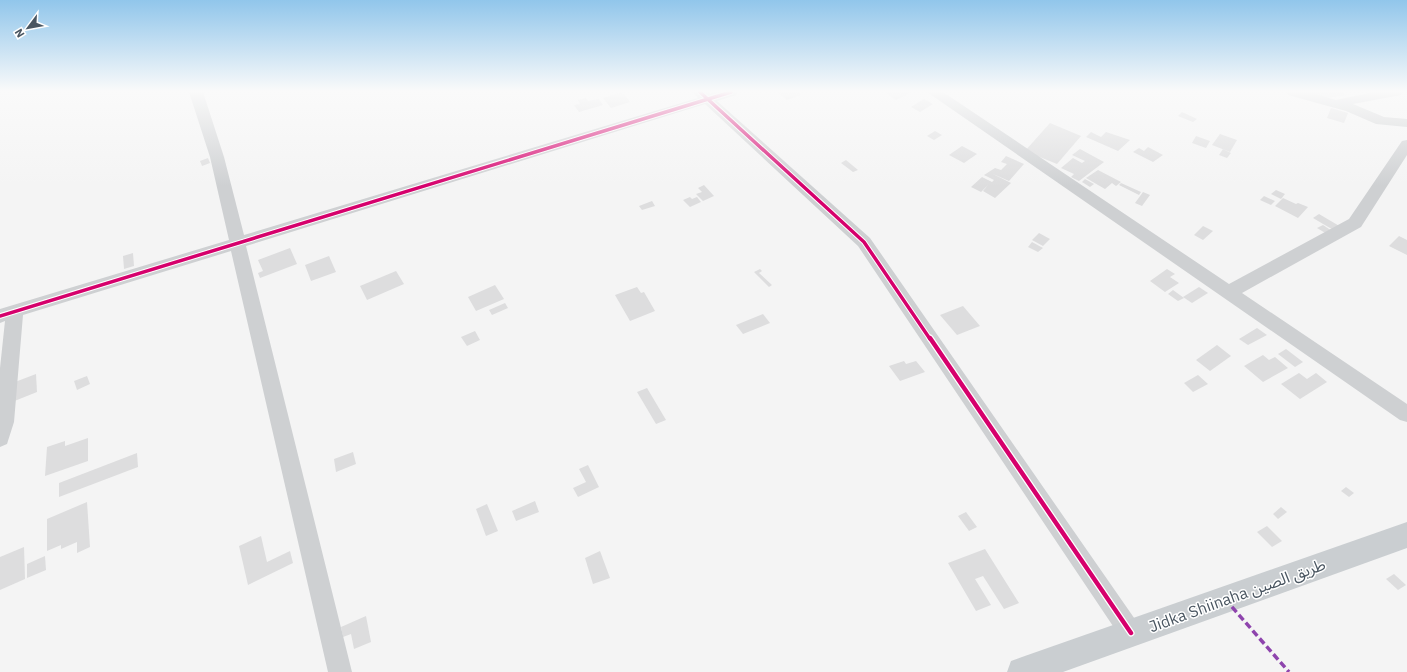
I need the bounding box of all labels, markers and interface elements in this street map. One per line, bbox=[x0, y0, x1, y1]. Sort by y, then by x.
north arrow bbox=[8, 8, 48, 48]
text: N bbox=[11, 26, 28, 40]
street label: Jidka Shiinaha طريق الصين bbox=[1146, 554, 1329, 637]

